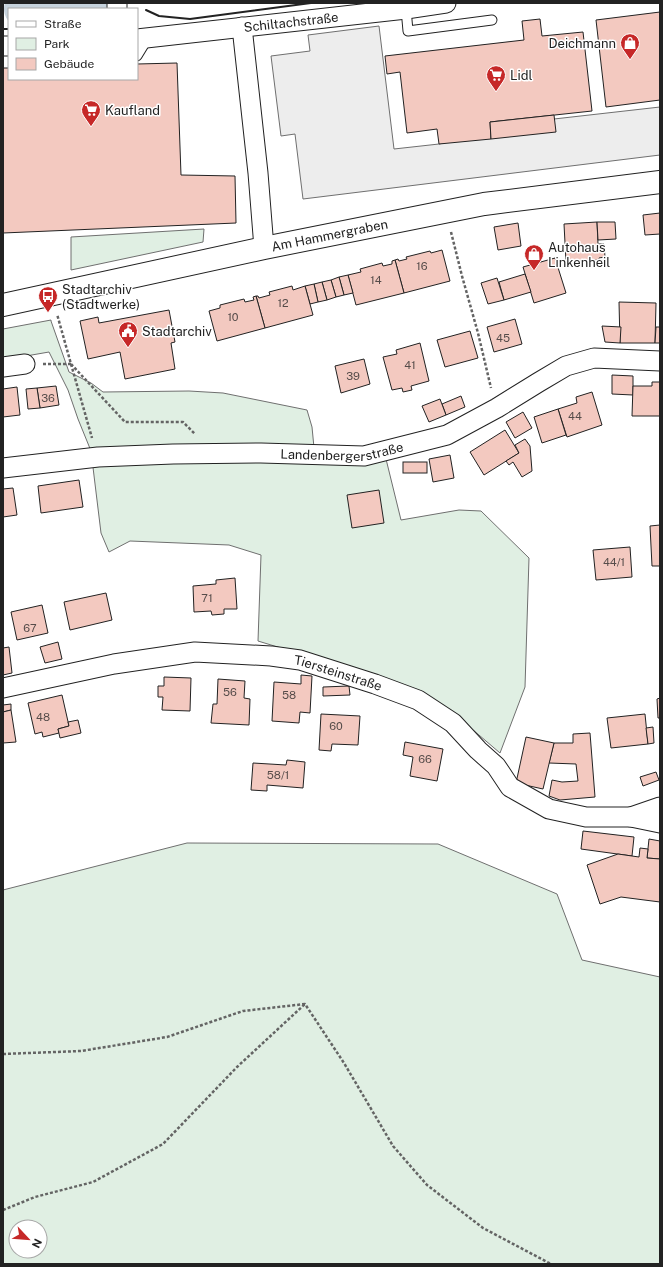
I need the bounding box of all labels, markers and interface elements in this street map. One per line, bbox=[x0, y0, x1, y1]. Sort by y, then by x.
legend bbox=[8, 8, 138, 80]
street label: Schiltachstraße bbox=[243, 10, 339, 35]
text: Straße bbox=[44, 17, 82, 31]
shop icon: Deichmann bbox=[619, 32, 641, 60]
place label: Deichmann bbox=[549, 36, 616, 51]
text: Park bbox=[44, 37, 70, 51]
text: Gebäude bbox=[44, 57, 94, 71]
supermarket icon: Lidl bbox=[485, 64, 507, 92]
place label: Lidl bbox=[510, 68, 533, 83]
supermarket icon: Kaufland bbox=[80, 99, 102, 127]
place label: Kaufland bbox=[105, 103, 160, 118]
street label: Am Hammergraben bbox=[270, 216, 389, 254]
place label: Autohaus Linkenheil bbox=[548, 240, 610, 270]
shop icon: Autohaus Linkenheil bbox=[523, 243, 545, 271]
house number: 16 bbox=[416, 260, 428, 272]
house number: 14 bbox=[370, 274, 382, 286]
place label: Stadtarchiv (Stadtwerke) bbox=[62, 282, 140, 312]
bus stop icon: Stadtarchiv (Stadtwerke) bbox=[37, 285, 59, 313]
house number: 12 bbox=[277, 297, 289, 309]
house number: 10 bbox=[227, 311, 239, 323]
public building icon: Stadtarchiv bbox=[117, 320, 139, 348]
place label: Stadtarchiv bbox=[142, 324, 212, 339]
house number: 45 bbox=[496, 332, 510, 344]
house number: 41 bbox=[404, 359, 416, 371]
house number: 39 bbox=[346, 370, 360, 382]
house number: 36 bbox=[41, 392, 55, 404]
house number: 44 bbox=[568, 410, 582, 422]
street label: Landenbergerstraße bbox=[280, 439, 405, 464]
house number: 44/1 bbox=[603, 556, 625, 568]
house number: 71 bbox=[201, 592, 213, 604]
house number: 67 bbox=[23, 622, 37, 634]
street label: Tiersteinstraße bbox=[293, 652, 384, 694]
house number: 56 bbox=[223, 686, 237, 698]
house number: 58 bbox=[282, 689, 296, 701]
house number: 48 bbox=[36, 711, 50, 723]
house number: 60 bbox=[329, 720, 343, 732]
house number: 66 bbox=[418, 753, 432, 765]
house number: 58/1 bbox=[267, 769, 289, 781]
north arrow bbox=[8, 1219, 48, 1259]
text: N bbox=[30, 1237, 44, 1250]

